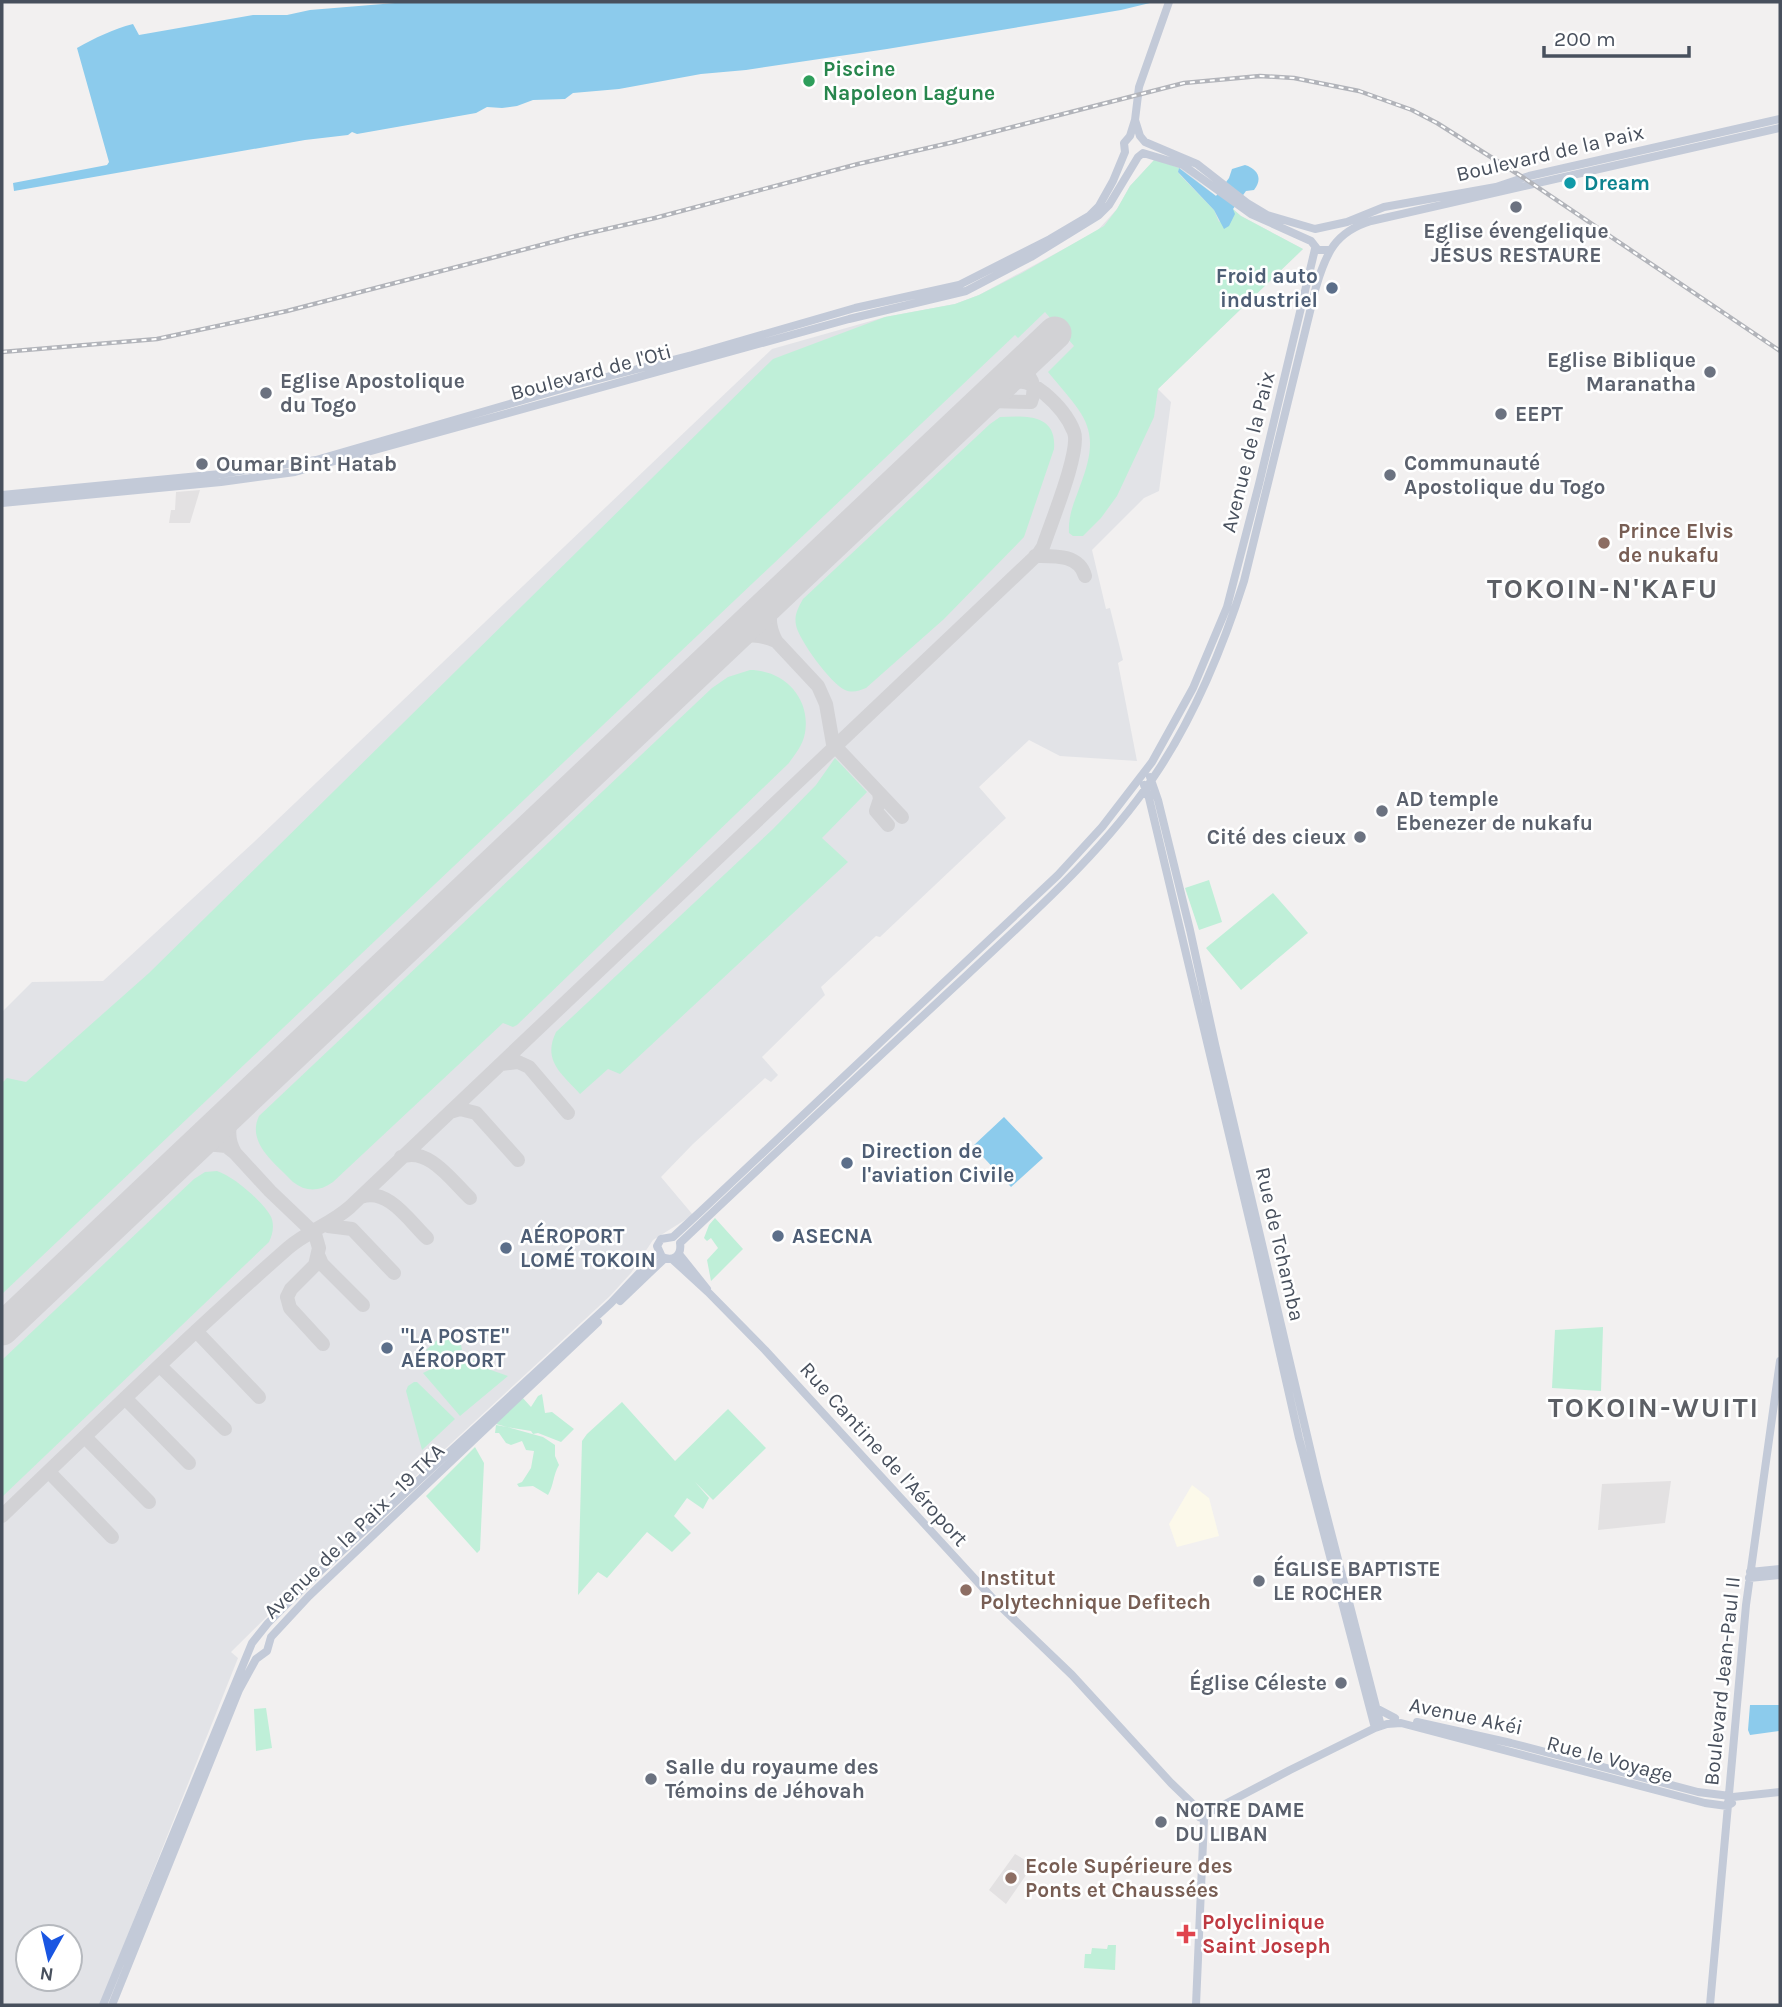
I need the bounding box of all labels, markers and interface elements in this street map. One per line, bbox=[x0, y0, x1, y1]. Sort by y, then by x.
scale bar bbox=[1544, 14, 1689, 58]
text: 200 m bbox=[1554, 27, 1616, 51]
place label: Piscine Napoleon Lagune bbox=[823, 57, 995, 105]
marker: Piscine Napoleon Lagune bbox=[801, 73, 817, 89]
street label: Boulevard de la Paix bbox=[1454, 120, 1646, 186]
place label: Dream bbox=[1584, 171, 1650, 195]
marker: Dream bbox=[1562, 175, 1578, 191]
marker: Eglise évengelique JÉSUS RESTAURE bbox=[1508, 199, 1524, 215]
place label: Eglise évengelique JÉSUS RESTAURE bbox=[1423, 219, 1609, 267]
place label: Froid auto industriel bbox=[1216, 264, 1318, 312]
marker: Froid auto industriel bbox=[1324, 280, 1340, 296]
street label: Boulevard de l'Oti bbox=[508, 339, 674, 405]
place label: Eglise Biblique Maranatha bbox=[1547, 348, 1696, 396]
marker: Eglise Biblique Maranatha bbox=[1702, 364, 1718, 380]
place label: Eglise Apostolique du Togo bbox=[280, 369, 465, 417]
street label: Avenue de la Paix bbox=[1216, 369, 1280, 535]
marker: Eglise Apostolique du Togo bbox=[258, 385, 274, 401]
place label: EEPT bbox=[1515, 402, 1564, 426]
marker: EEPT bbox=[1493, 406, 1509, 422]
place label: Communauté Apostolique du Togo bbox=[1404, 451, 1605, 500]
place label: Oumar Bint Hatab bbox=[216, 452, 397, 476]
marker: Oumar Bint Hatab bbox=[194, 456, 210, 472]
marker: Communauté Apostolique du Togo bbox=[1382, 467, 1398, 483]
place label: Prince Elvis de nukafu bbox=[1618, 519, 1734, 567]
marker: Prince Elvis de nukafu bbox=[1596, 535, 1612, 551]
district label: TOKOIN-N'KAFU bbox=[1487, 572, 1719, 605]
place label: AD temple Ebenezer de nukafu bbox=[1396, 787, 1593, 835]
marker: AD temple Ebenezer de nukafu bbox=[1374, 803, 1390, 819]
place label: Cité des cieux bbox=[1207, 825, 1346, 849]
marker: Cité des cieux bbox=[1352, 829, 1368, 845]
place label: Direction de l'aviation Civile bbox=[861, 1139, 1014, 1187]
marker: Direction de l'aviation Civile bbox=[839, 1155, 855, 1171]
street label: Rue de Tchamba bbox=[1251, 1165, 1309, 1323]
place label: AÉROPORT LOMÉ TOKOIN bbox=[520, 1222, 656, 1272]
place label: ASECNA bbox=[792, 1224, 872, 1248]
marker: ASECNA bbox=[770, 1228, 786, 1244]
marker: AÉROPORT LOMÉ TOKOIN bbox=[498, 1240, 514, 1256]
place label: "LA POSTE" AÉROPORT bbox=[401, 1324, 509, 1372]
marker: "LA POSTE" AÉROPORT bbox=[379, 1340, 395, 1356]
street label: Rue Cantine de l'Aéroport bbox=[795, 1357, 973, 1551]
district label: TOKOIN-WUITI bbox=[1548, 1391, 1760, 1424]
street label: Avenue de la Paix - 19 TKA bbox=[259, 1438, 449, 1624]
place label: ÉGLISE BAPTISTE LE ROCHER bbox=[1273, 1555, 1441, 1605]
place label: Institut Polytechnique Defitech bbox=[980, 1566, 1211, 1615]
marker: ÉGLISE BAPTISTE LE ROCHER bbox=[1251, 1573, 1267, 1589]
street label: Boulevard Jean-Paul II bbox=[1699, 1575, 1745, 1787]
marker: Institut Polytechnique Defitech bbox=[958, 1582, 974, 1598]
place label: Église Céleste bbox=[1189, 1669, 1327, 1695]
marker: Église Céleste bbox=[1333, 1675, 1349, 1691]
street label: Avenue Akéi bbox=[1407, 1692, 1525, 1740]
street label: Rue le Voyage bbox=[1544, 1731, 1676, 1787]
place label: Salle du royaume des Témoins de Jéhovah bbox=[665, 1755, 879, 1803]
marker: Salle du royaume des Témoins de Jéhovah bbox=[643, 1771, 659, 1787]
place label: NOTRE DAME DU LIBAN bbox=[1175, 1798, 1305, 1846]
marker: NOTRE DAME DU LIBAN bbox=[1153, 1814, 1169, 1830]
place label: Ecole Supérieure des Ponts et Chaussées bbox=[1025, 1854, 1233, 1902]
marker: Ecole Supérieure des Ponts et Chaussées bbox=[1003, 1870, 1019, 1886]
place label: Polyclinique Saint Joseph bbox=[1202, 1910, 1331, 1958]
north arrow bbox=[14, 1923, 84, 1993]
marker: Polyclinique Saint Joseph bbox=[1176, 1924, 1196, 1944]
text: N bbox=[38, 1962, 55, 1986]

